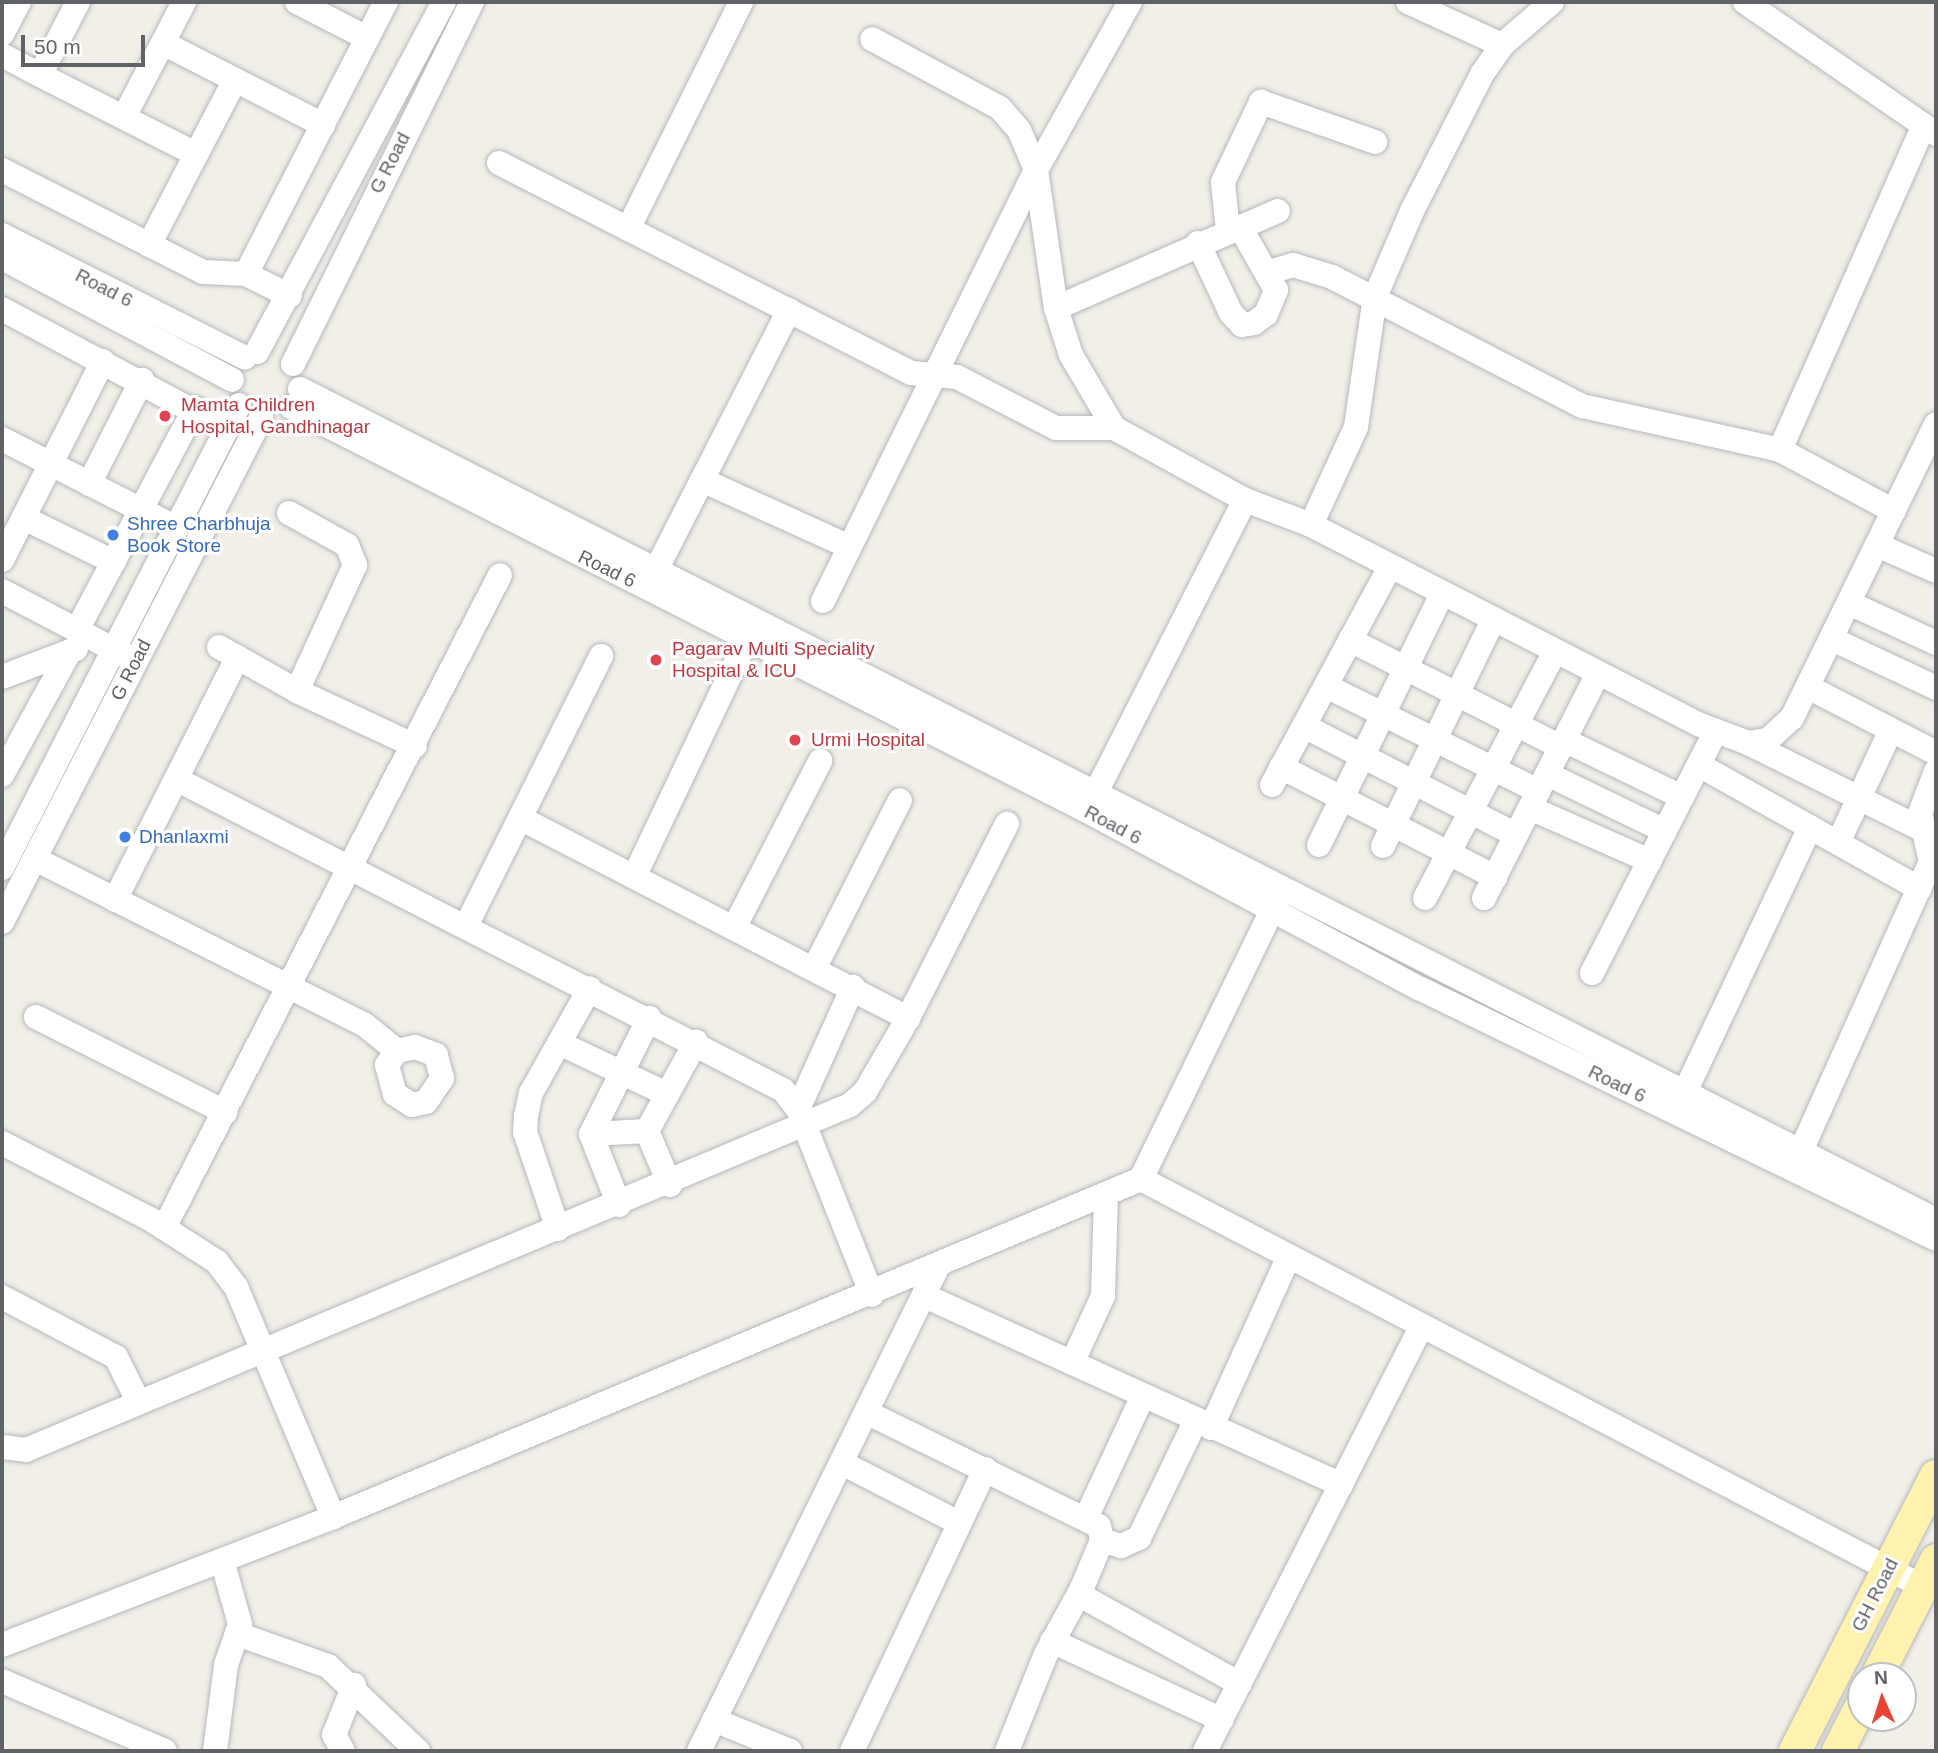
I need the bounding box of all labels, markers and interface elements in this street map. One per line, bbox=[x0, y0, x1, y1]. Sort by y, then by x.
scale bar bbox=[24, 21, 149, 65]
text: 50 m bbox=[34, 35, 81, 58]
street label: G Road bbox=[365, 129, 415, 197]
street label: Road 6 bbox=[72, 264, 136, 312]
place label: Mamta Children Hospital, Gandhinagar bbox=[181, 394, 370, 438]
marker: Mamta Children Hospital, Gandhinagar bbox=[155, 406, 175, 426]
place label: Shree Charbhuja Book Store bbox=[127, 513, 271, 557]
marker: Shree Charbhuja Book Store bbox=[105, 527, 121, 543]
street label: Road 6 bbox=[574, 545, 640, 593]
street label: G Road bbox=[106, 636, 156, 704]
place label: Pagarav Multi Speciality Hospital & ICU bbox=[672, 638, 875, 682]
marker: Pagarav Multi Speciality Hospital & ICU bbox=[646, 650, 666, 670]
place label: Urmi Hospital bbox=[811, 729, 925, 751]
marker: Urmi Hospital bbox=[785, 730, 805, 750]
street label: Road 6 bbox=[1081, 801, 1145, 849]
place label: Dhanlaxmi bbox=[139, 826, 229, 848]
marker: Dhanlaxmi bbox=[117, 829, 133, 845]
street label: Road 6 bbox=[1584, 1060, 1650, 1108]
street label: GH Road bbox=[1847, 1555, 1903, 1635]
north arrow bbox=[1847, 1662, 1917, 1732]
text: N bbox=[1874, 1667, 1888, 1688]

